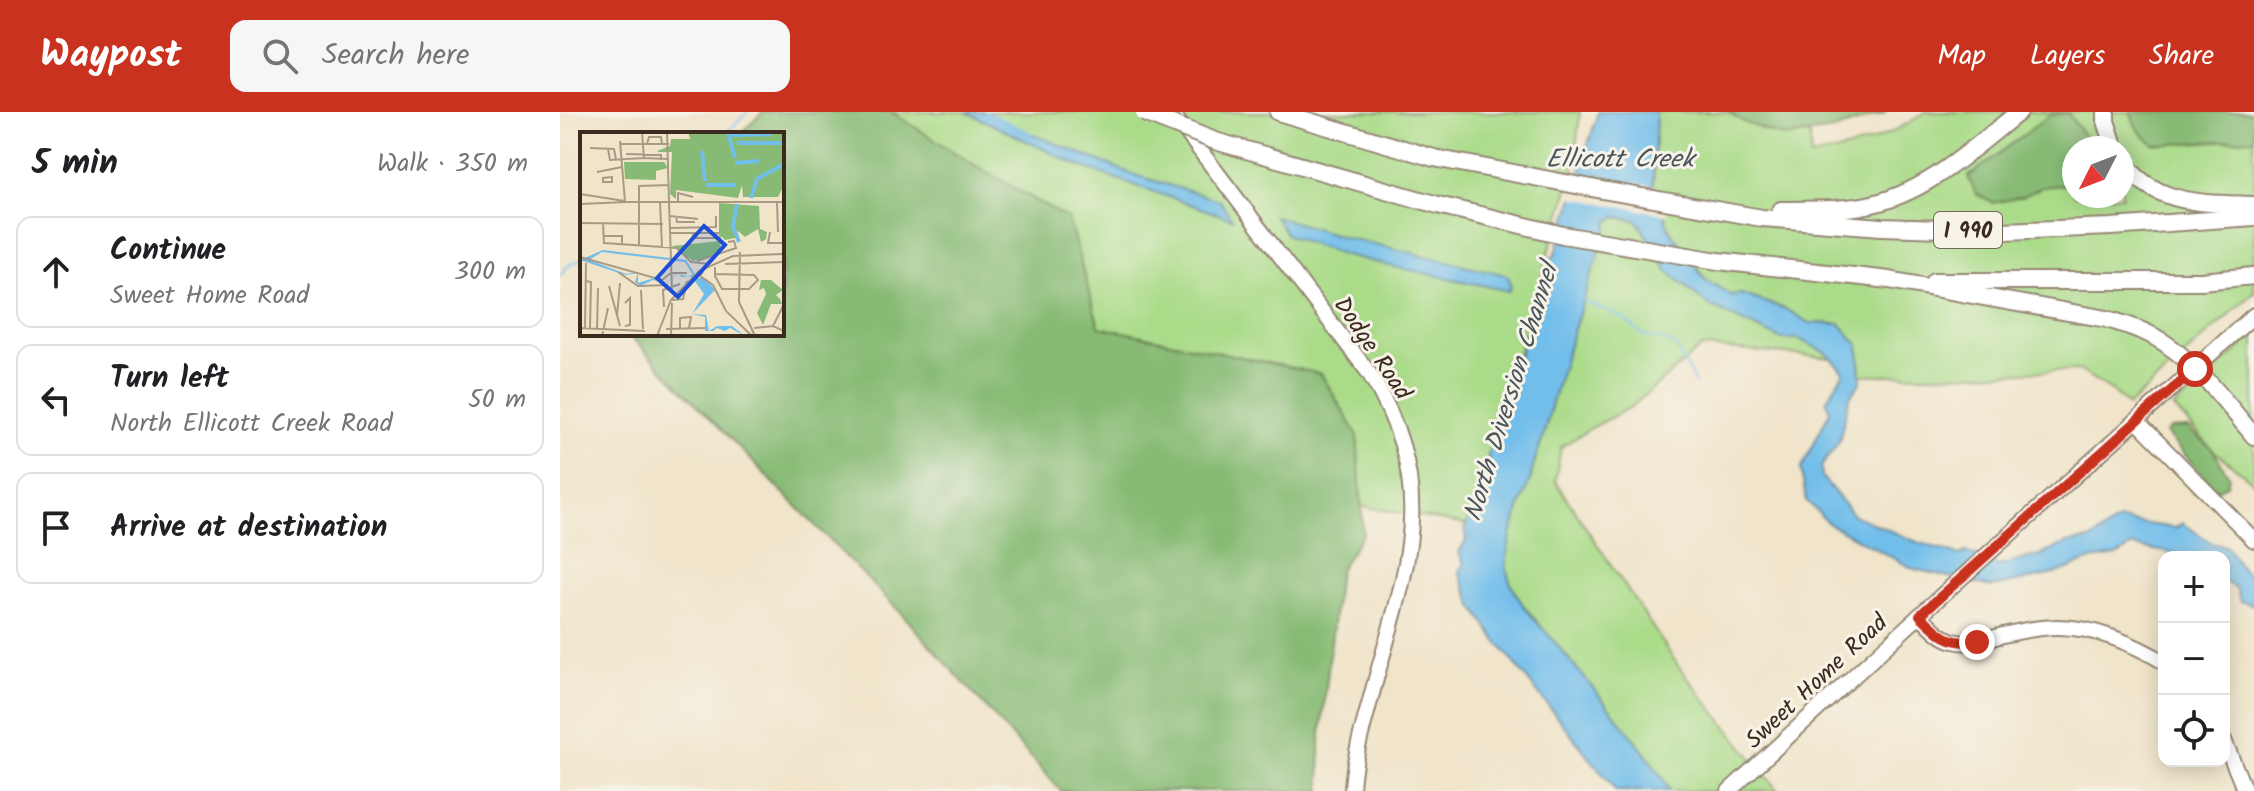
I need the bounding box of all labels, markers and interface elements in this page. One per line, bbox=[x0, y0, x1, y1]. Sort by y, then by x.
search box bbox=[230, 20, 790, 92]
text: Waypost bbox=[40, 26, 182, 86]
text: Search here bbox=[322, 32, 470, 80]
icon: search bbox=[258, 34, 302, 78]
text: Map bbox=[1937, 34, 1986, 79]
text: Layers bbox=[2030, 34, 2105, 79]
text: Share bbox=[2149, 34, 2214, 79]
inset map bbox=[580, 132, 784, 336]
north arrow bbox=[2062, 136, 2134, 208]
text: 5 min bbox=[32, 137, 118, 191]
water label: Ellicott Creek bbox=[1546, 139, 1698, 181]
text: Walk · 350 m bbox=[377, 143, 528, 185]
road number: I 990 bbox=[1934, 212, 2002, 248]
text: Continue bbox=[110, 227, 226, 275]
icon: ahead bbox=[34, 250, 78, 294]
text: 300 m bbox=[454, 251, 526, 293]
water label: North Diversion Channel bbox=[1453, 254, 1572, 527]
text: Sweet Home Road bbox=[110, 275, 309, 317]
street label: Dodge Road bbox=[1323, 289, 1422, 410]
route start bbox=[2177, 351, 2213, 387]
text: Turn left bbox=[110, 355, 229, 403]
icon: left bbox=[34, 378, 78, 422]
text: 50 m bbox=[468, 379, 526, 421]
text: North Ellicott Creek Road bbox=[110, 403, 393, 445]
text: Arrive at destination bbox=[110, 504, 387, 552]
icon: arrive bbox=[34, 506, 78, 550]
map controls bbox=[2158, 551, 2230, 767]
button: + bbox=[2158, 551, 2230, 623]
street label: Sweet Home Road bbox=[1736, 604, 1898, 759]
button: − bbox=[2158, 623, 2230, 695]
route end bbox=[1959, 624, 1995, 660]
button: locate bbox=[2158, 695, 2230, 767]

